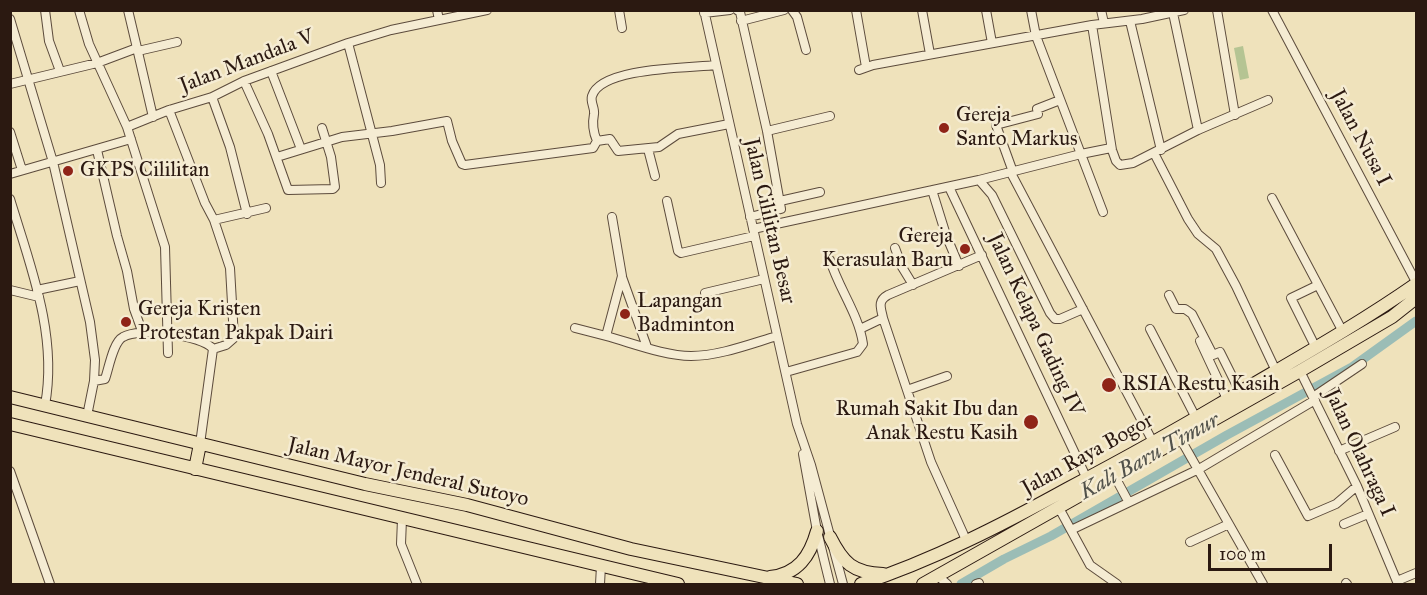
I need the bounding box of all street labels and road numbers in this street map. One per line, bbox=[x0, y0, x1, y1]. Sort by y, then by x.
street label: Jalan Mandala V bbox=[176, 25, 318, 99]
street label: Jalan Nusa I bbox=[1324, 85, 1396, 191]
street label: Jalan Cililitan Besar bbox=[738, 136, 800, 306]
street label: Jalan Kelapa Gading IV bbox=[982, 230, 1088, 420]
street label: Jalan Olahraga I bbox=[1318, 385, 1400, 521]
street label: Jalan Raya Bogor bbox=[1018, 408, 1158, 502]
street label: Jalan Mayor Jenderal Sutoyo bbox=[285, 433, 531, 513]

